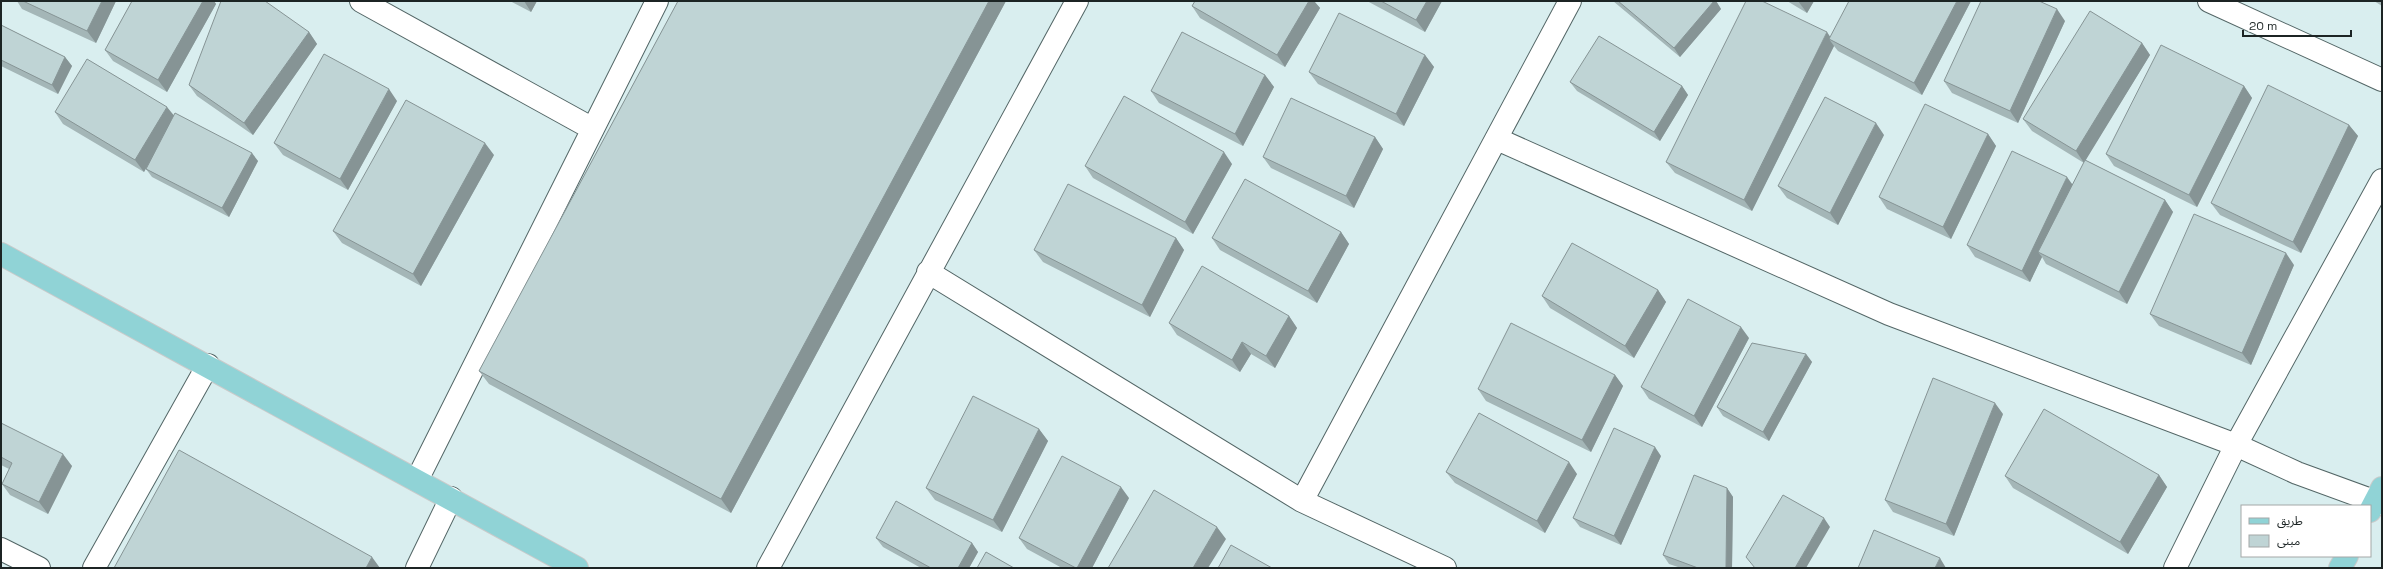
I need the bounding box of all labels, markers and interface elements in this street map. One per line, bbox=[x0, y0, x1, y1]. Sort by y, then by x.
scale bar bbox=[2243, 12, 2351, 38]
text: 20 m bbox=[2249, 18, 2277, 34]
legend bbox=[2241, 505, 2371, 557]
text: طريق bbox=[2277, 513, 2303, 529]
text: مبنى bbox=[2277, 533, 2300, 549]

